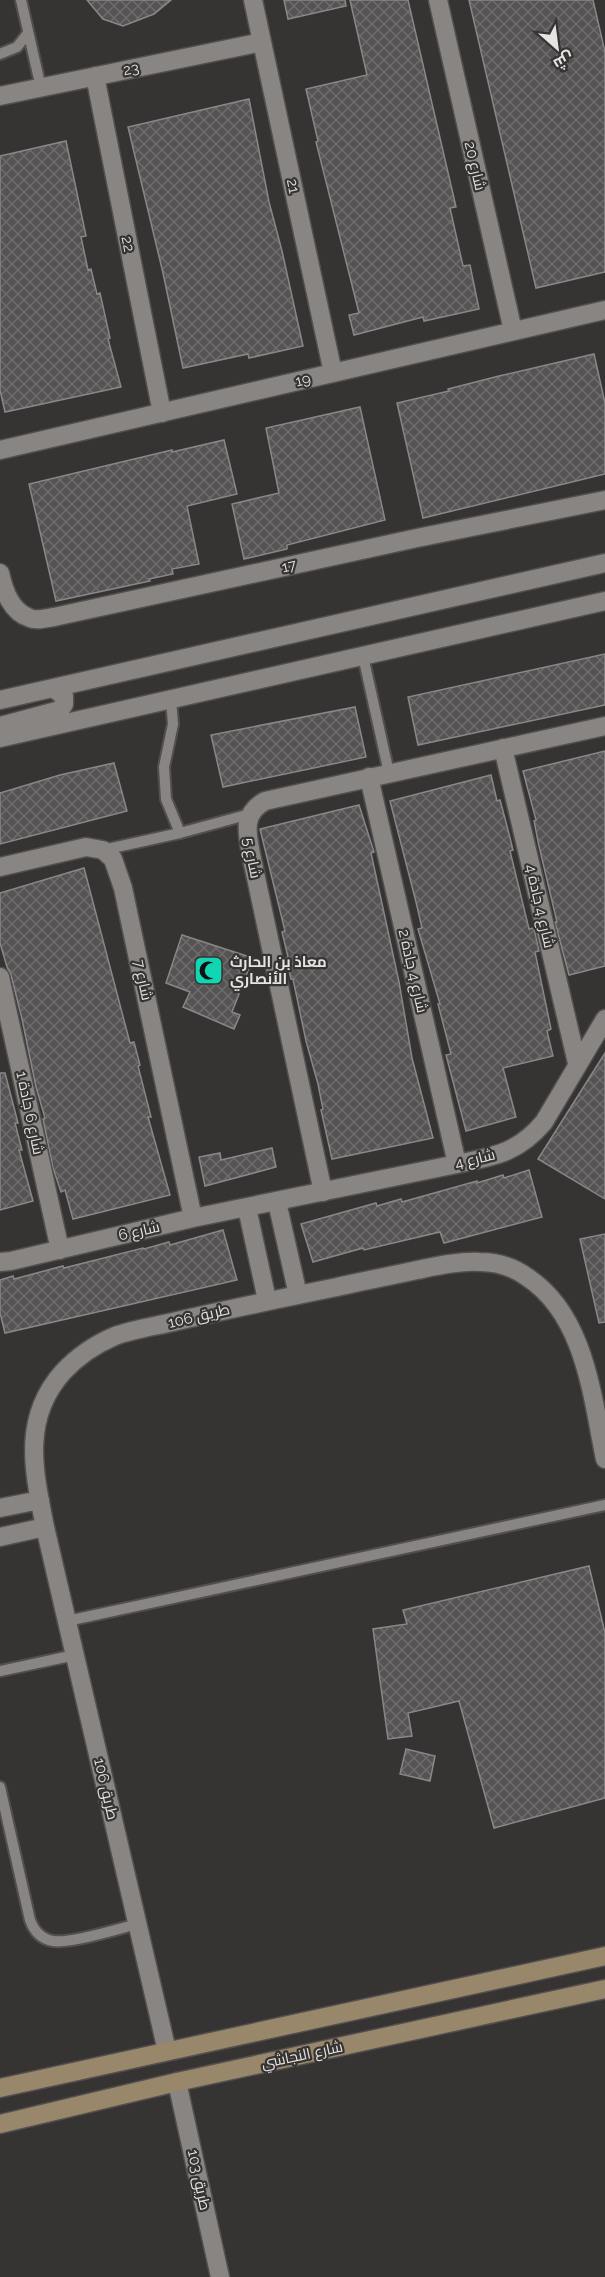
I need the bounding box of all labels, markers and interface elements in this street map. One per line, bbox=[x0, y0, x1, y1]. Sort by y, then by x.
north arrow bbox=[527, 18, 587, 78]
text: ش bbox=[550, 48, 577, 74]
street label: 23 bbox=[121, 59, 141, 79]
street label: شارع 20 bbox=[459, 140, 489, 193]
street label: 21 bbox=[283, 177, 303, 195]
street label: 22 bbox=[118, 235, 138, 254]
street label: 19 bbox=[294, 369, 313, 390]
street label: 17 bbox=[280, 556, 298, 576]
street label: شارع 5 bbox=[237, 836, 265, 880]
street label: شارع 4 جادة 4 bbox=[520, 862, 558, 950]
street label: شارع 4 جادة 2 bbox=[393, 927, 431, 1015]
place label: معاذ بن الحارث الأنصاري bbox=[230, 953, 327, 991]
mosque icon: معاذ بن الحارث الأنصاري bbox=[193, 955, 225, 987]
street label: شارع 7 bbox=[128, 958, 156, 1002]
street label: شارع 6 جادة 1 bbox=[10, 1070, 48, 1157]
street label: شارع 4 bbox=[453, 1145, 498, 1175]
street label: شارع 6 bbox=[117, 1218, 162, 1246]
street label: طريق 106 bbox=[166, 1300, 232, 1333]
street label: طريق 106 bbox=[89, 1756, 122, 1822]
street label: شارع النجاشي bbox=[259, 2038, 345, 2075]
street label: طريق 103 bbox=[183, 2148, 214, 2212]

